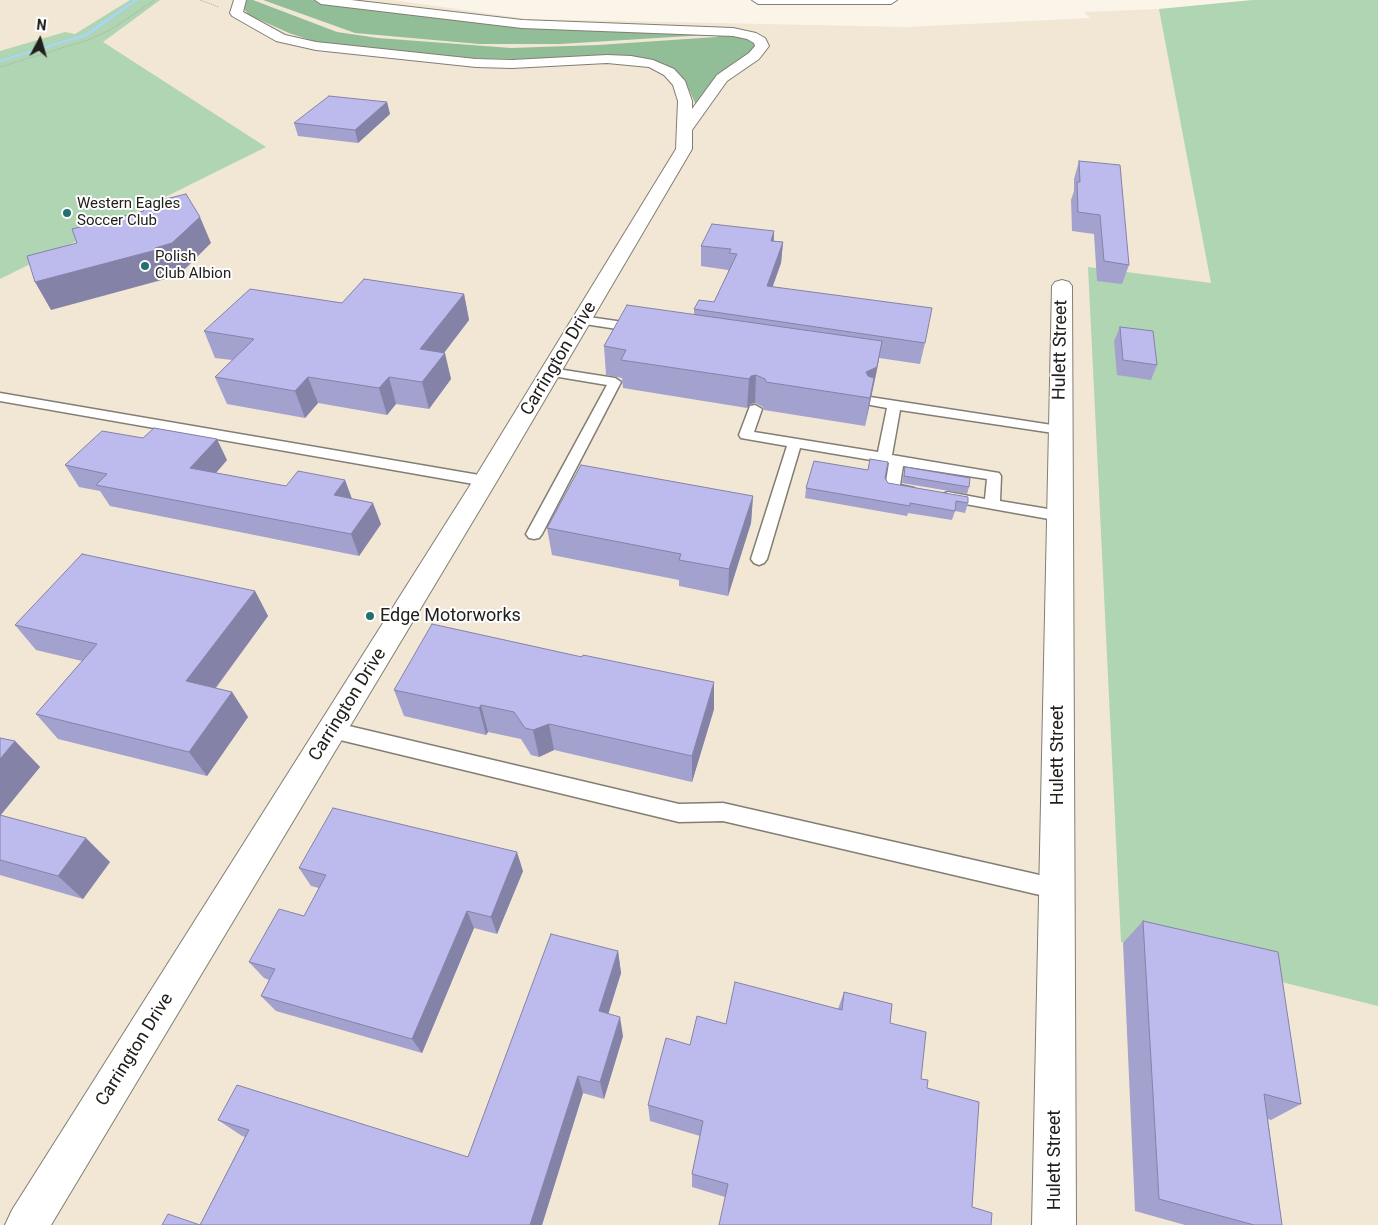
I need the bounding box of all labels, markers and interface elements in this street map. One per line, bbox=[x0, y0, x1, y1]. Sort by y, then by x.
north arrow bbox=[15, 15, 65, 65]
text: N bbox=[36, 17, 47, 34]
place label: Western Eagles Soccer Club bbox=[77, 195, 180, 230]
marker: Western Eagles Soccer Club bbox=[61, 207, 73, 219]
place label: Polish Club Albion bbox=[155, 248, 231, 283]
marker: Polish Club Albion bbox=[139, 260, 151, 272]
street label: Carrington Drive bbox=[517, 298, 601, 420]
street label: Hulett Street bbox=[1049, 300, 1073, 400]
place label: Edge Motorworks bbox=[380, 605, 521, 627]
marker: Edge Motorworks bbox=[364, 610, 376, 622]
street label: Carrington Drive bbox=[305, 645, 391, 765]
street label: Hulett Street bbox=[1047, 705, 1069, 805]
street label: Carrington Drive bbox=[92, 990, 178, 1110]
street label: Hulett Street bbox=[1044, 1110, 1066, 1210]

